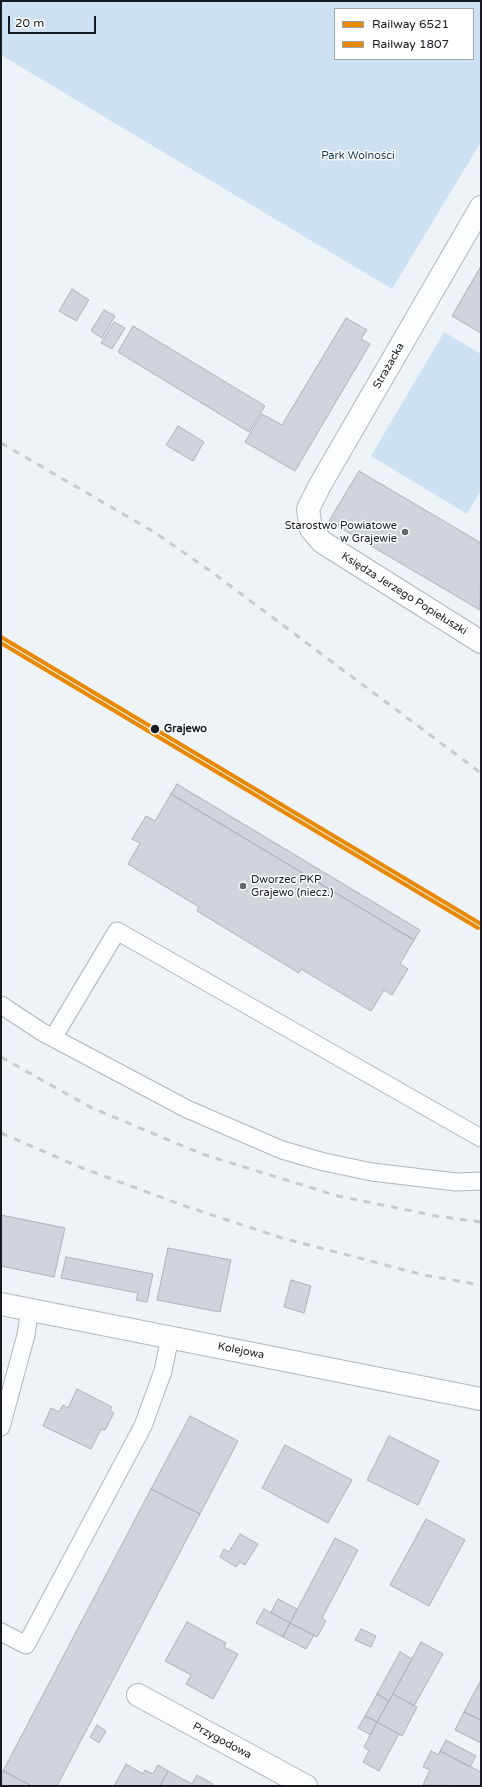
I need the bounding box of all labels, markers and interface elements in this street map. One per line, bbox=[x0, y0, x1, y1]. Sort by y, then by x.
scale bar bbox=[10, 8, 98, 34]
legend bbox=[334, 8, 474, 60]
text: 20 m bbox=[15, 16, 44, 30]
text: Railway 6521 bbox=[372, 17, 449, 31]
text: Railway 1807 bbox=[372, 37, 449, 51]
park label: Park Wolności bbox=[321, 149, 395, 163]
street label: Strażacka bbox=[371, 341, 407, 391]
place label: Starostwo Powiatowe w Grajewie bbox=[285, 519, 397, 545]
marker: Starostwo Powiatowe w Grajewie bbox=[400, 527, 410, 537]
street label: Księdza Jerzego Popiełuszki bbox=[339, 550, 469, 638]
place label: Grajewo bbox=[164, 722, 207, 736]
marker: Grajewo bbox=[149, 723, 161, 735]
place label: Dworzec PKP Grajewo (niecz.) bbox=[251, 873, 333, 899]
marker: Dworzec PKP Grajewo (niecz.) bbox=[238, 881, 248, 891]
street label: Kolejowa bbox=[217, 1340, 265, 1362]
street label: Przygodowa bbox=[190, 1720, 254, 1762]

